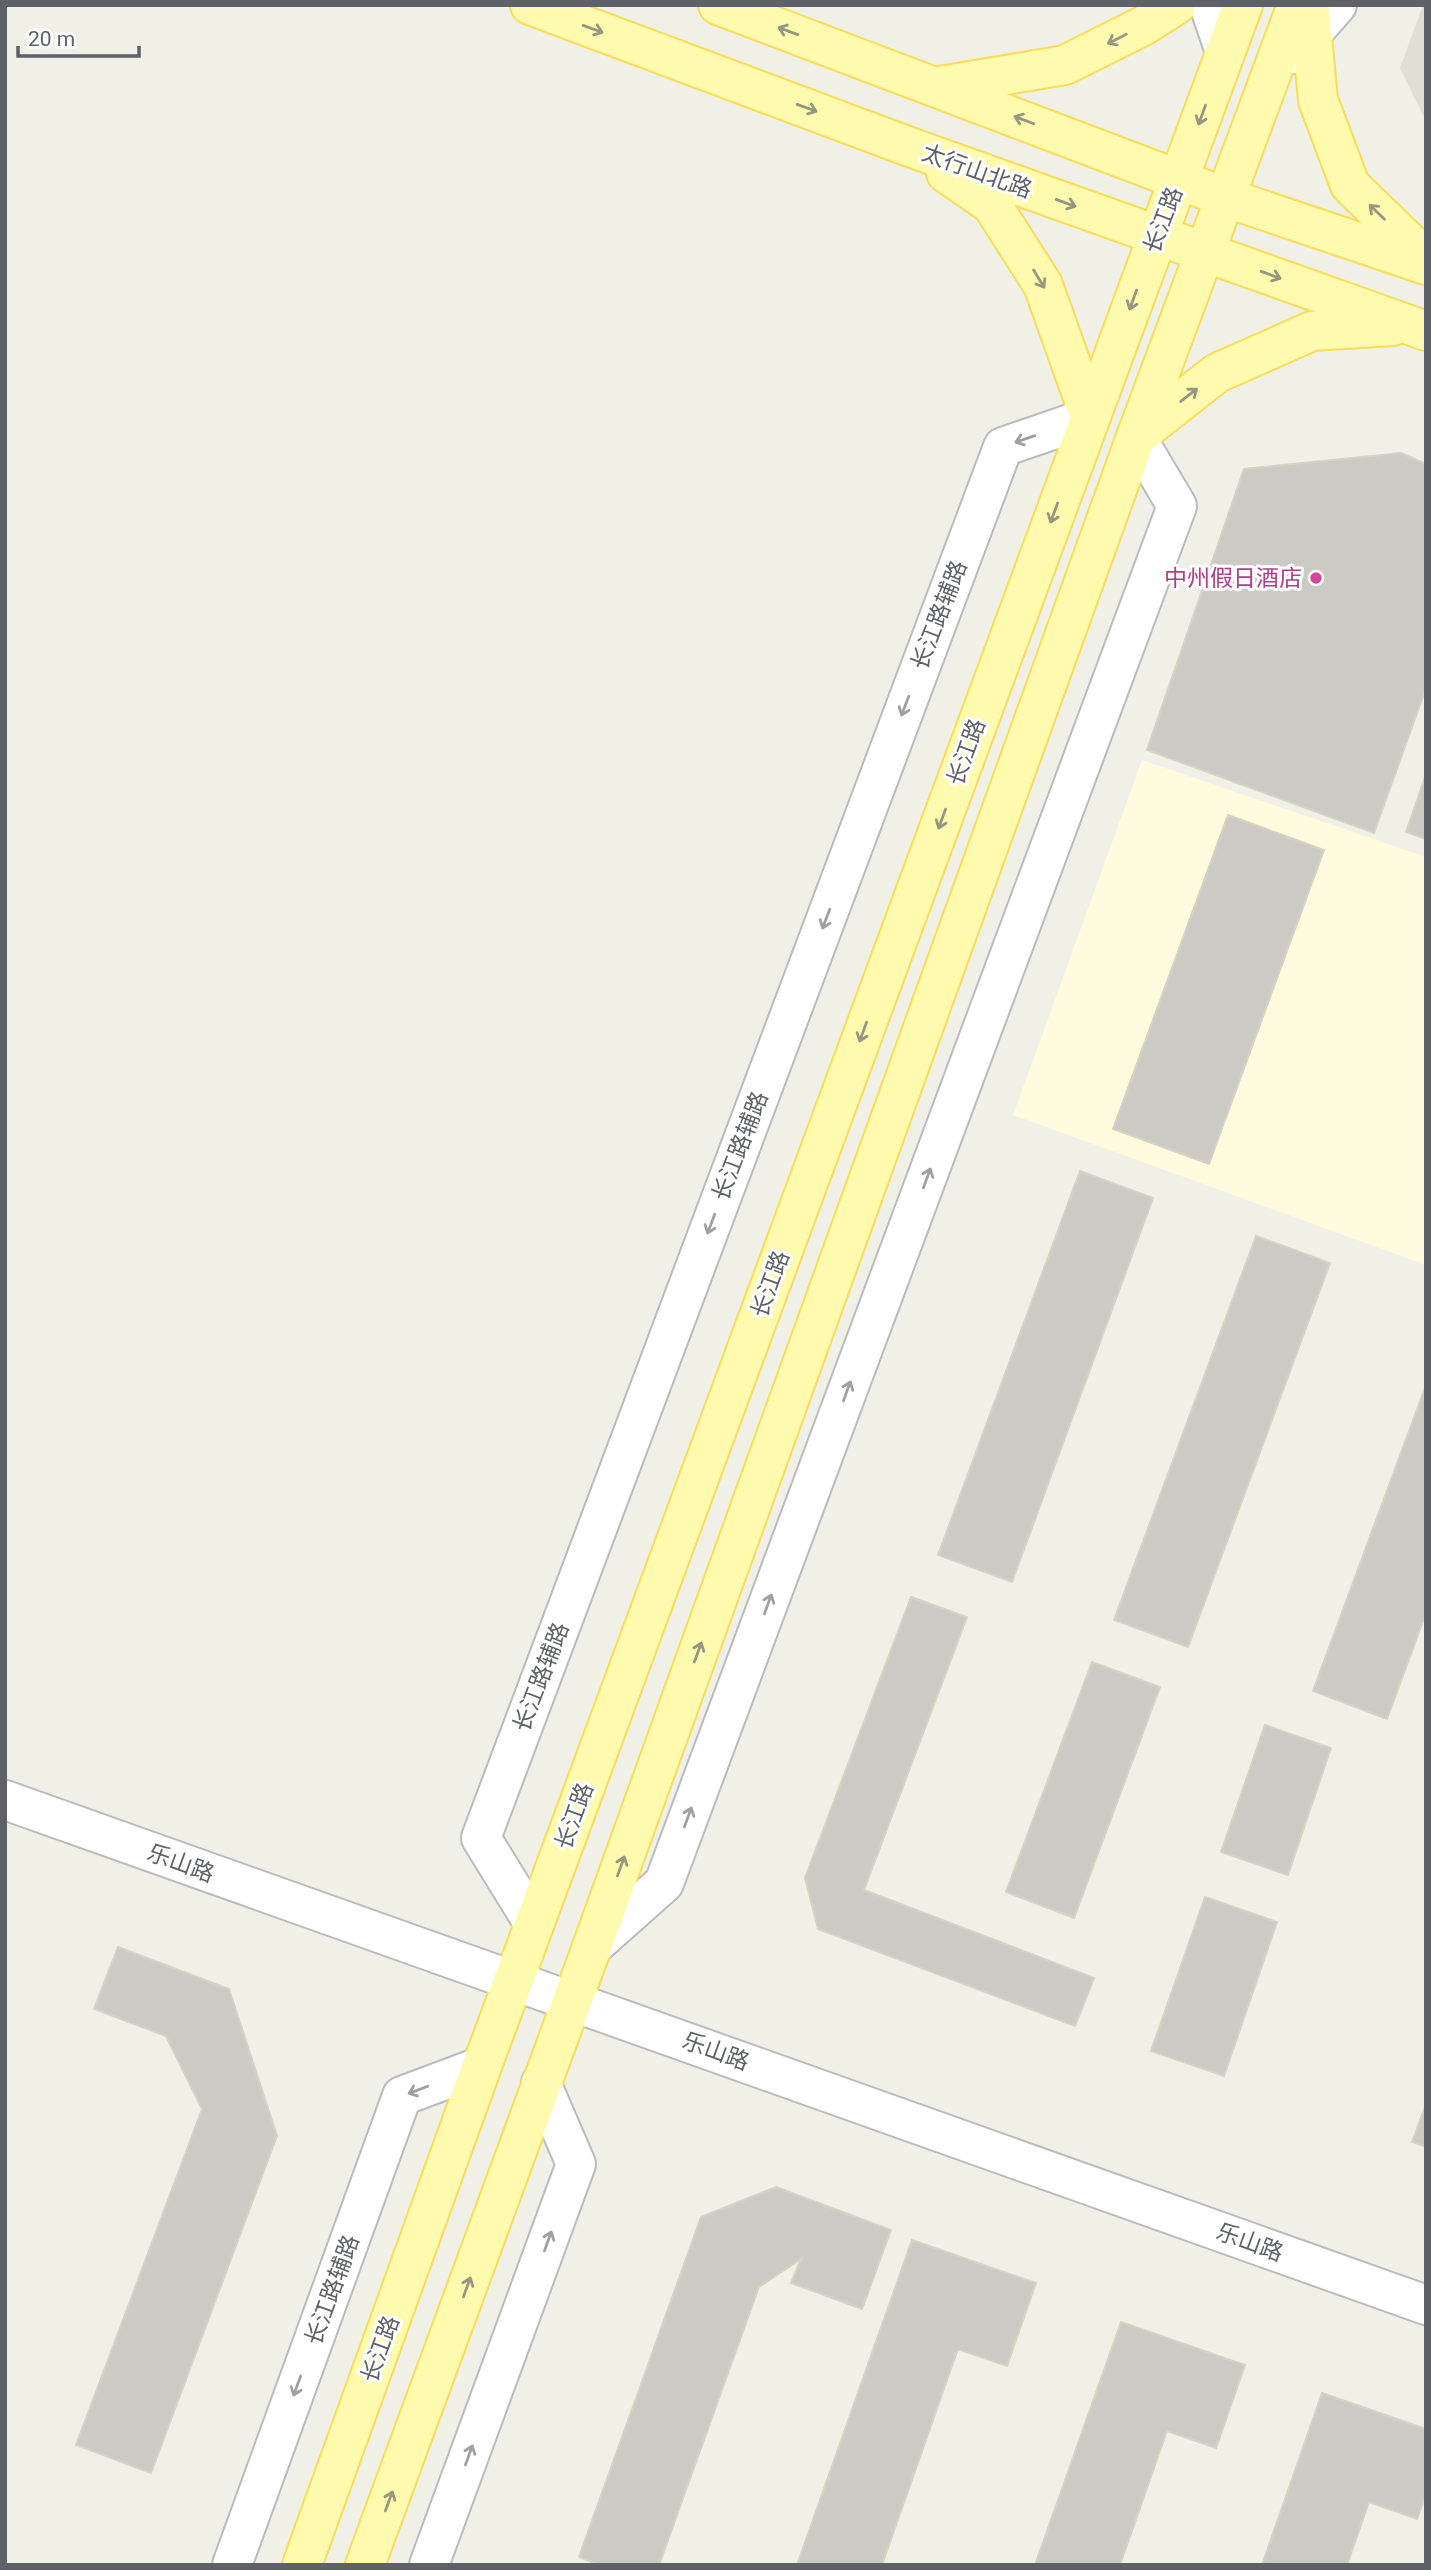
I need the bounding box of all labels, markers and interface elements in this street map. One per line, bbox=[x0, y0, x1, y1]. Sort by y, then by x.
scale bar bbox=[18, 14, 138, 58]
one-way arrow bbox=[582, 24, 604, 36]
one-way arrow bbox=[778, 24, 799, 36]
text: 20 m bbox=[28, 27, 75, 51]
one-way arrow bbox=[1107, 33, 1128, 47]
one-way arrow bbox=[795, 103, 817, 116]
one-way arrow bbox=[1195, 104, 1208, 126]
one-way arrow bbox=[1014, 112, 1035, 125]
street label: 太行山北路 bbox=[918, 139, 1035, 204]
street label: 长江路 bbox=[1138, 183, 1188, 257]
one-way arrow bbox=[1055, 198, 1077, 210]
one-way arrow bbox=[1369, 203, 1386, 220]
one-way arrow bbox=[1032, 268, 1046, 288]
one-way arrow bbox=[1260, 270, 1282, 282]
one-way arrow bbox=[1126, 288, 1138, 310]
one-way arrow bbox=[1180, 388, 1198, 403]
one-way arrow bbox=[1015, 434, 1037, 446]
one-way arrow bbox=[1047, 502, 1060, 524]
street label: 长江路辅路 bbox=[906, 557, 973, 674]
place label: 中州假日酒店 bbox=[1164, 565, 1302, 592]
marker: 中州假日酒店 bbox=[1308, 570, 1324, 586]
one-way arrow bbox=[898, 694, 911, 716]
street label: 长江路 bbox=[942, 715, 991, 789]
one-way arrow bbox=[934, 807, 947, 829]
one-way arrow bbox=[818, 907, 831, 929]
one-way arrow bbox=[856, 1021, 868, 1043]
street label: 长江路辅路 bbox=[707, 1088, 774, 1205]
one-way arrow bbox=[922, 1167, 934, 1189]
one-way arrow bbox=[704, 1212, 717, 1234]
street label: 长江路 bbox=[746, 1247, 795, 1321]
one-way arrow bbox=[842, 1380, 855, 1402]
one-way arrow bbox=[763, 1594, 775, 1616]
street label: 长江路辅路 bbox=[508, 1619, 575, 1736]
one-way arrow bbox=[693, 1642, 705, 1664]
street label: 长江路 bbox=[550, 1779, 599, 1853]
one-way arrow bbox=[683, 1807, 696, 1829]
street label: 乐山路 bbox=[144, 1839, 218, 1888]
one-way arrow bbox=[616, 1856, 628, 1878]
street label: 乐山路 bbox=[679, 2027, 753, 2076]
one-way arrow bbox=[408, 2084, 430, 2097]
street label: 乐山路 bbox=[1213, 2218, 1287, 2267]
one-way arrow bbox=[542, 2231, 555, 2253]
street label: 长江路辅路 bbox=[300, 2232, 365, 2349]
one-way arrow bbox=[462, 2276, 474, 2298]
street label: 长江路 bbox=[356, 2312, 405, 2386]
one-way arrow bbox=[290, 2374, 302, 2396]
one-way arrow bbox=[464, 2444, 476, 2466]
one-way arrow bbox=[384, 2490, 396, 2512]

